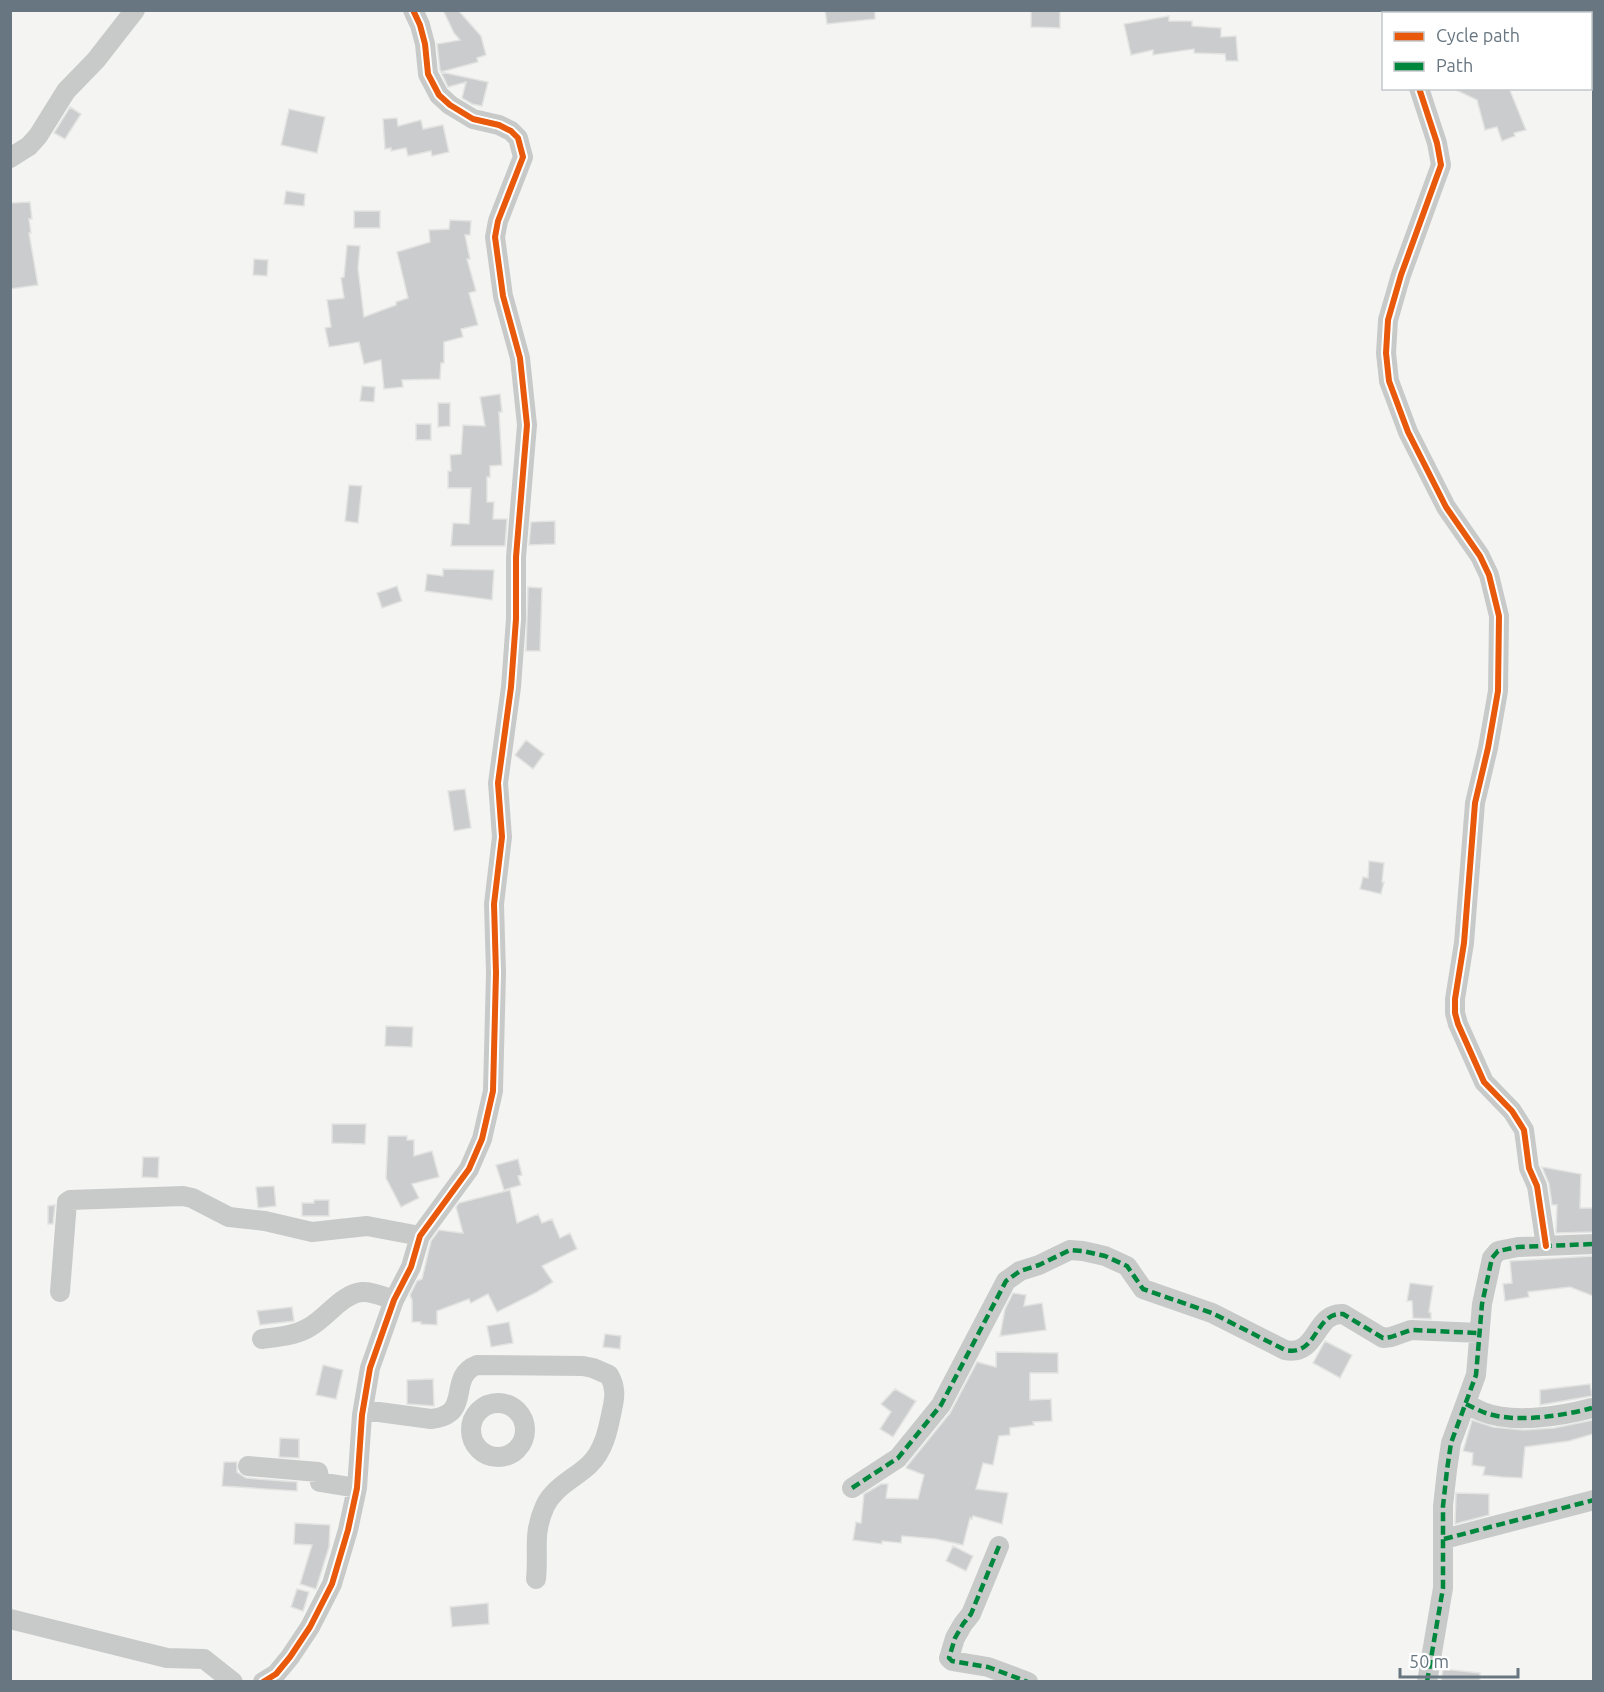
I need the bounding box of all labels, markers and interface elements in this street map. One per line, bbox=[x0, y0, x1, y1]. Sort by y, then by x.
legend bbox=[1382, 12, 1592, 90]
text: Cycle path bbox=[1436, 25, 1520, 45]
text: Path bbox=[1436, 55, 1473, 75]
scale bar bbox=[1400, 1641, 1518, 1679]
text: 50 m bbox=[1409, 1651, 1449, 1671]

